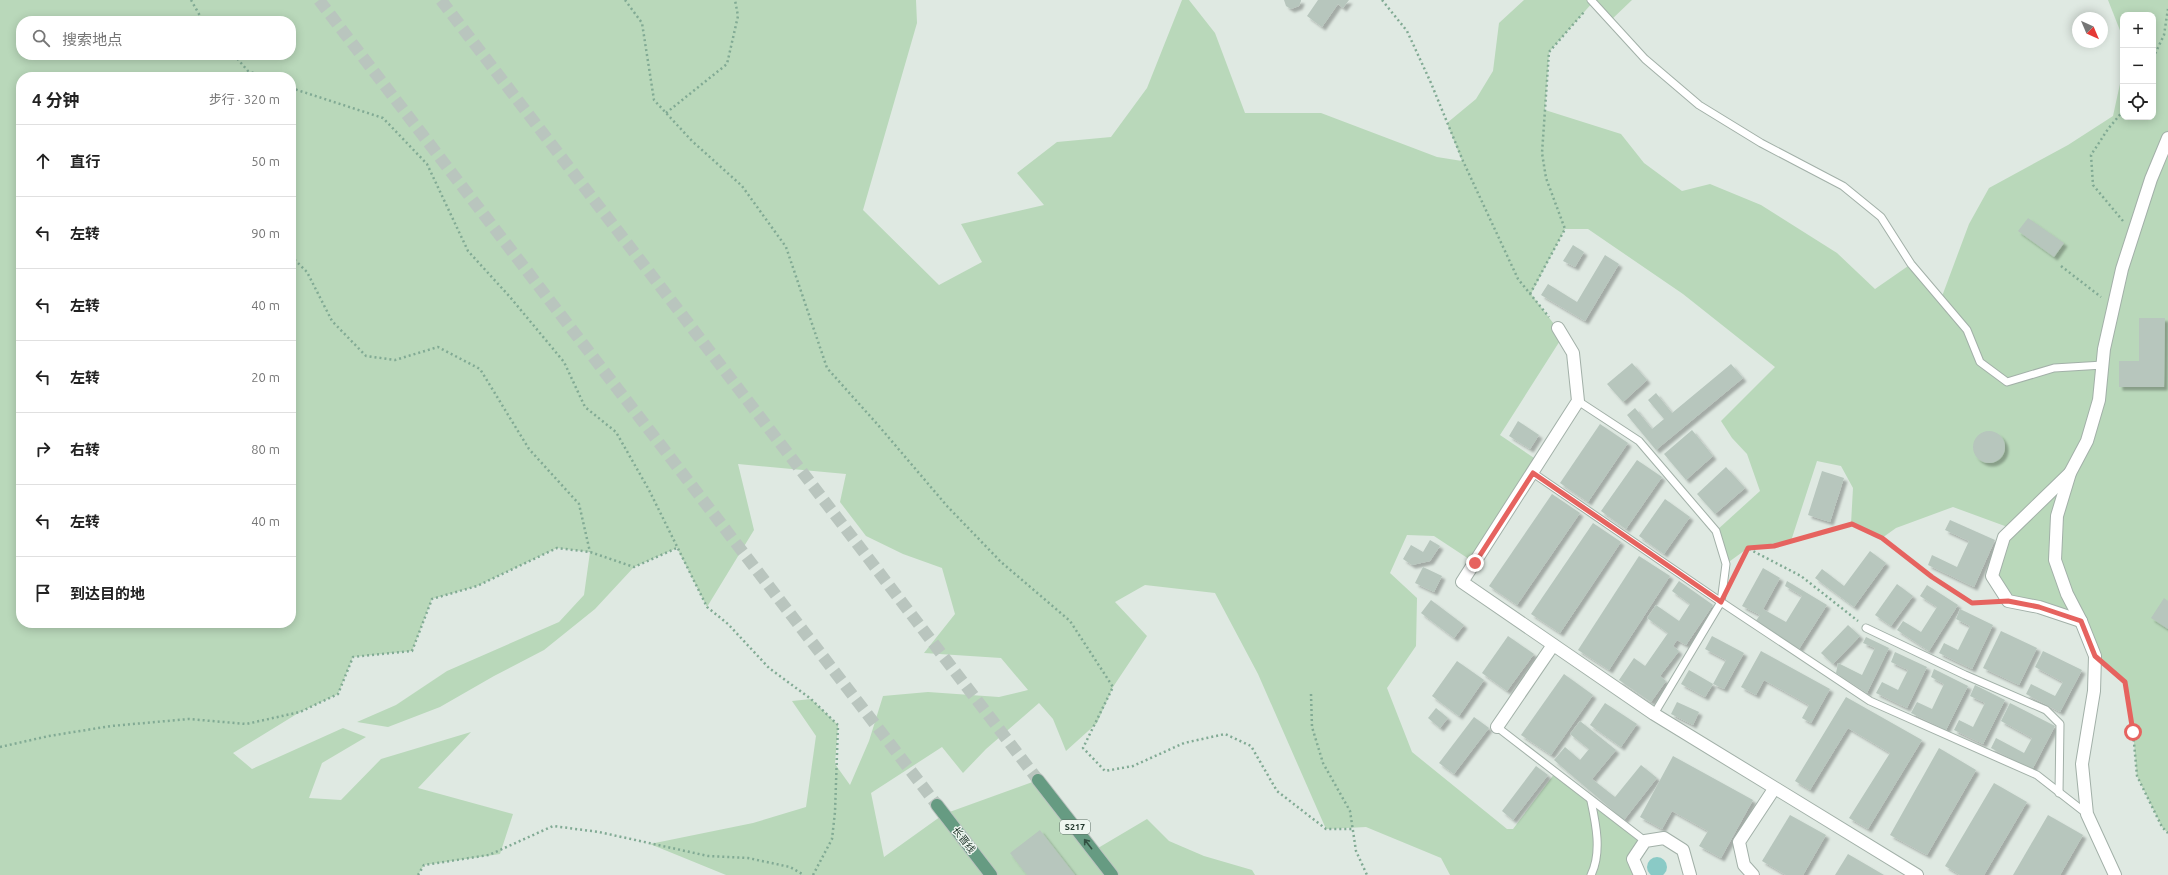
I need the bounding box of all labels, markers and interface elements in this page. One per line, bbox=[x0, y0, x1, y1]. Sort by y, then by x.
north arrow bbox=[2072, 12, 2108, 48]
map controls bbox=[2120, 12, 2156, 120]
button: + bbox=[2120, 12, 2156, 48]
search box bbox=[16, 16, 296, 60]
icon: search bbox=[30, 27, 52, 49]
text: 搜索地点 bbox=[62, 31, 122, 48]
button: − bbox=[2120, 48, 2156, 84]
button: locate bbox=[2120, 84, 2156, 120]
text: 4 分钟 bbox=[32, 90, 80, 109]
text: 步行 · 320 m bbox=[209, 92, 280, 106]
icon: ahead bbox=[32, 150, 54, 172]
text: 直行 bbox=[70, 153, 100, 170]
text: 50 m bbox=[251, 154, 280, 168]
icon: left bbox=[32, 222, 54, 244]
text: 左转 bbox=[70, 225, 100, 242]
text: 90 m bbox=[251, 226, 280, 240]
icon: left bbox=[32, 294, 54, 316]
text: 左转 bbox=[70, 297, 100, 314]
text: 40 m bbox=[251, 298, 280, 312]
icon: left bbox=[32, 366, 54, 388]
text: 左转 bbox=[70, 369, 100, 386]
text: 20 m bbox=[251, 370, 280, 384]
icon: right bbox=[32, 438, 54, 460]
text: 右转 bbox=[70, 441, 100, 458]
text: 80 m bbox=[251, 442, 280, 456]
icon: left bbox=[32, 510, 54, 532]
text: 左转 bbox=[70, 513, 100, 530]
text: 40 m bbox=[251, 514, 280, 528]
route end bbox=[1466, 554, 1484, 572]
icon: arrive bbox=[32, 582, 54, 604]
text: 到达目的地 bbox=[70, 585, 145, 602]
route start bbox=[2124, 723, 2142, 741]
road number: S217 bbox=[1060, 820, 1090, 834]
street label: 长晋线 bbox=[950, 825, 978, 855]
one-way arrow bbox=[1084, 839, 1092, 850]

